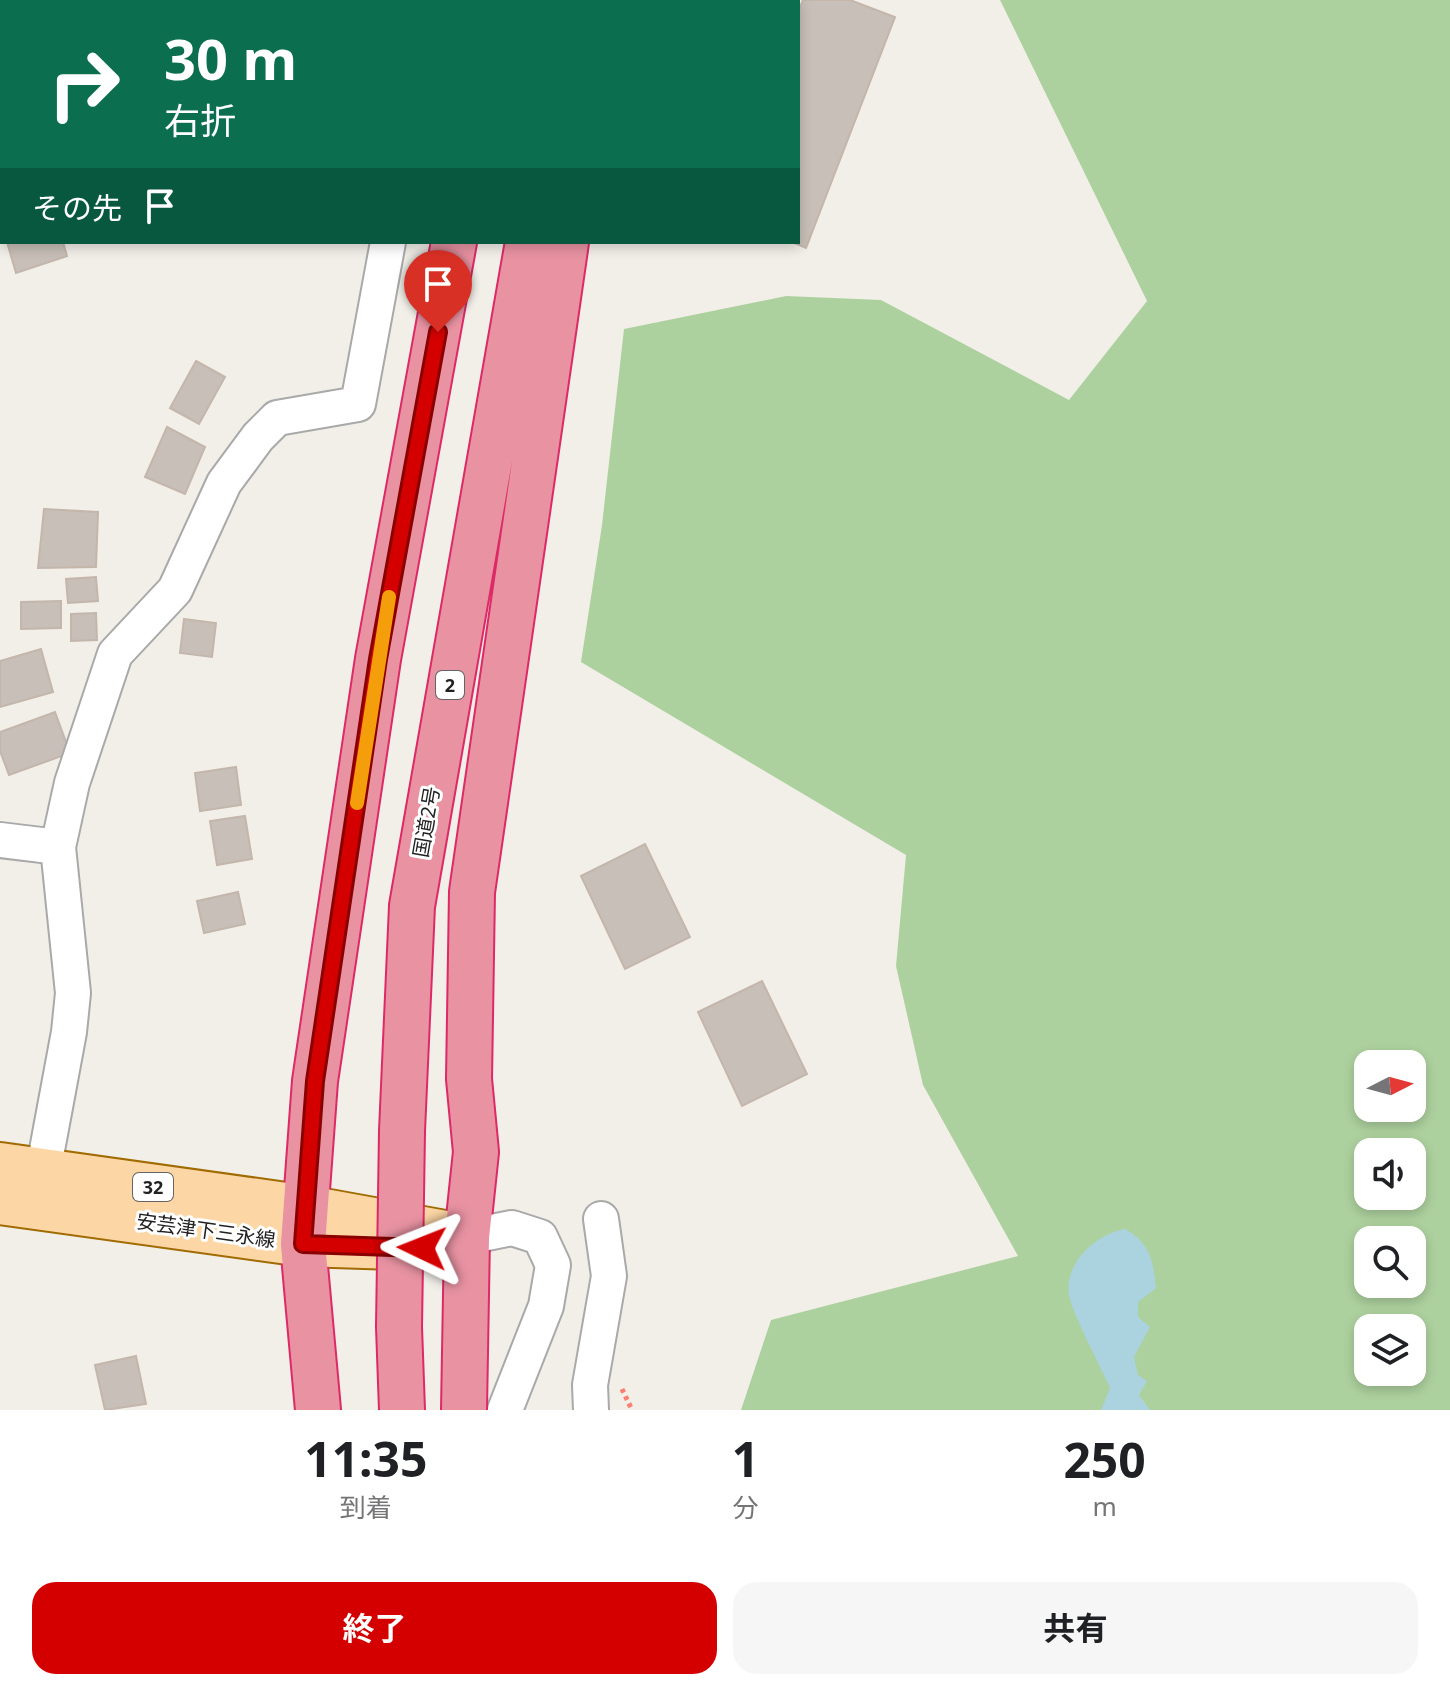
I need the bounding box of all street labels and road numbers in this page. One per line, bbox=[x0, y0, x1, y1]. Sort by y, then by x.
road number: 2 bbox=[436, 671, 464, 699]
street label: 国道2号 bbox=[407, 784, 445, 860]
road number: 32 bbox=[133, 1173, 173, 1201]
street label: 安芸津下三永線 bbox=[135, 1207, 277, 1253]

